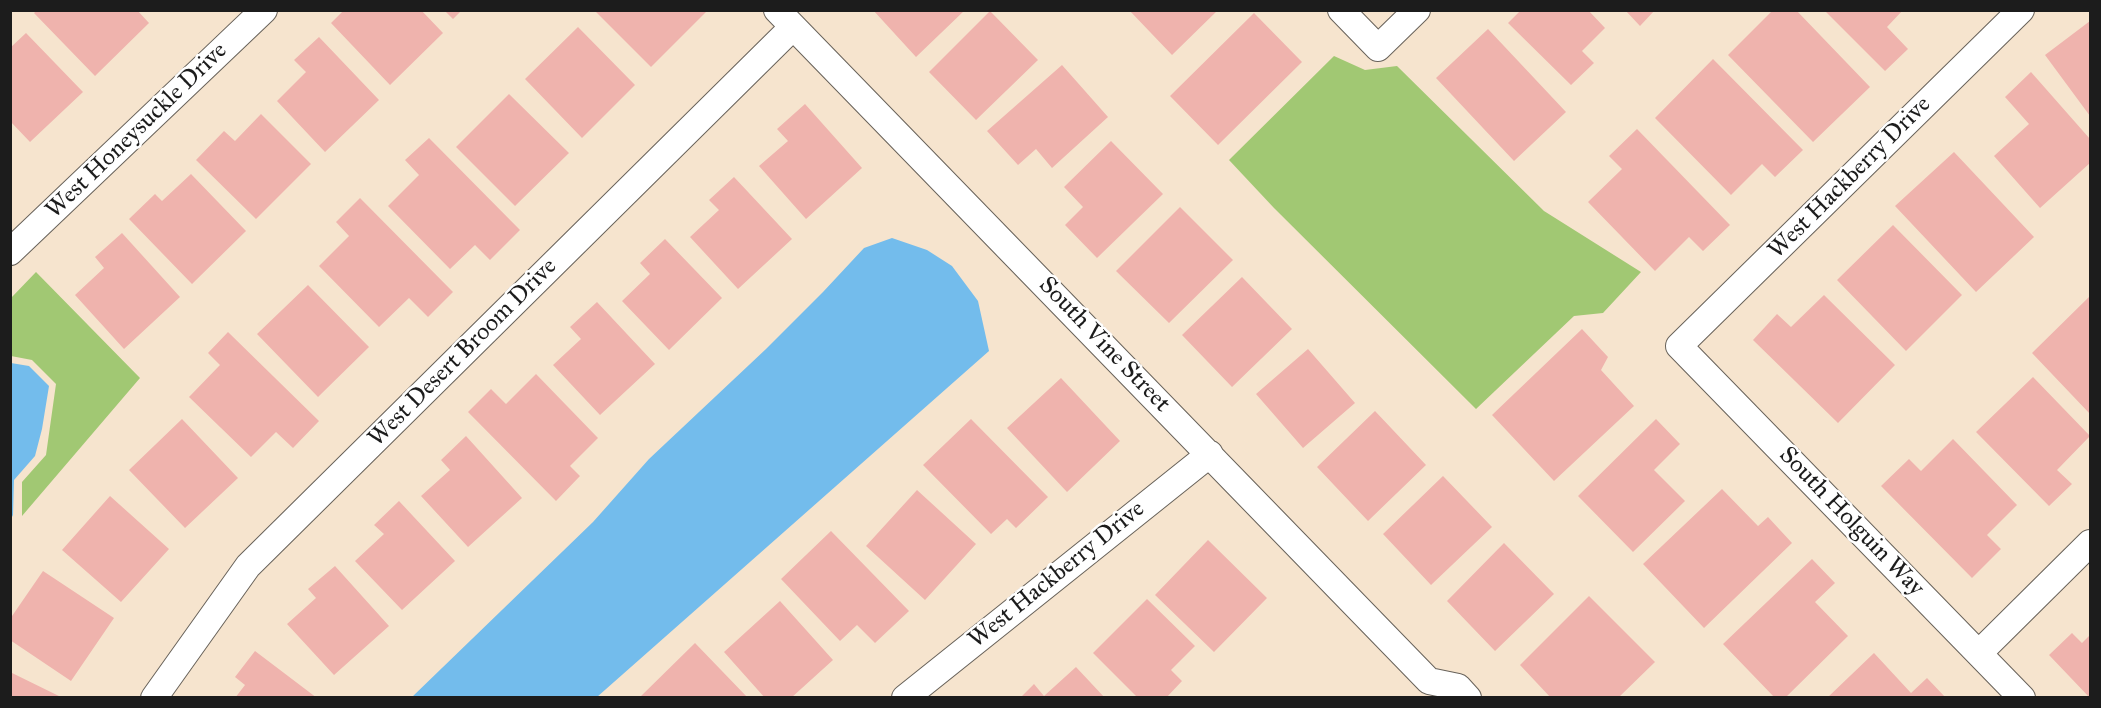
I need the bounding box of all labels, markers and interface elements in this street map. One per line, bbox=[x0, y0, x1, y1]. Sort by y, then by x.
street label: West Honeysuckle Drive bbox=[40, 37, 234, 225]
street label: West Hackberry Drive bbox=[1763, 91, 1937, 265]
street label: West Desert Broom Drive bbox=[363, 253, 563, 453]
street label: South Vine Street bbox=[1032, 271, 1176, 419]
street label: South Holguin Way bbox=[1772, 441, 1930, 603]
street label: West Hackberry Drive bbox=[963, 495, 1151, 655]

